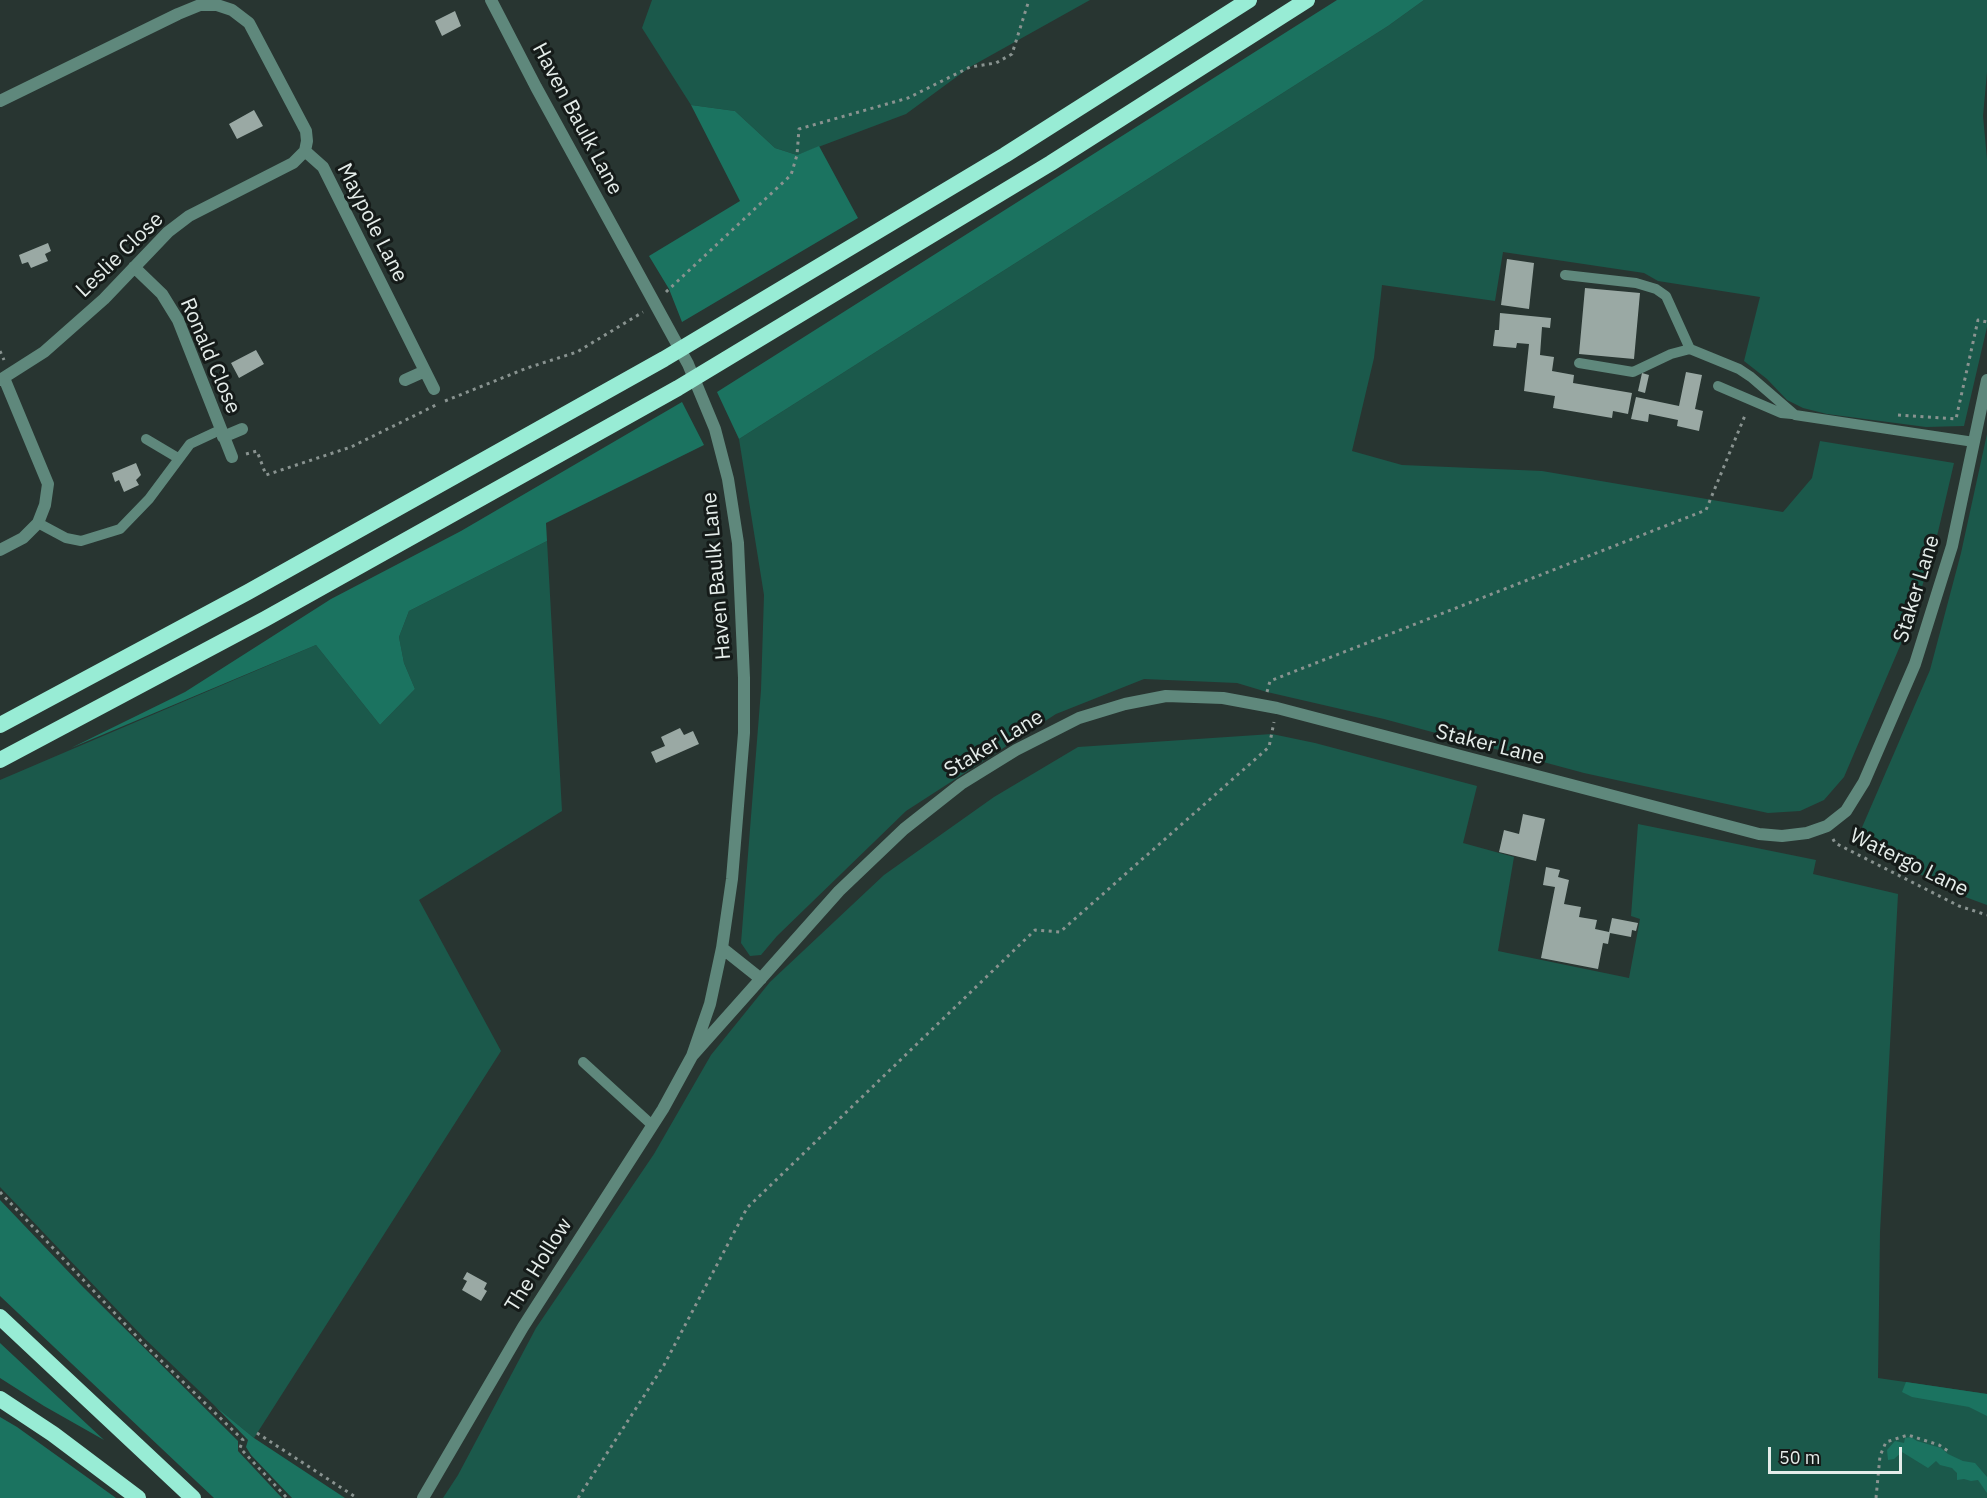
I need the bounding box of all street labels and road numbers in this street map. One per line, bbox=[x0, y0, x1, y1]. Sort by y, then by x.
street label: Haven Baulk Lane bbox=[526, 39, 628, 199]
street label: Maypole Lane bbox=[331, 159, 413, 287]
street label: Leslie Close bbox=[71, 207, 169, 303]
street label: Ronald Close bbox=[174, 294, 246, 418]
street label: Haven Baulk Lane bbox=[697, 491, 737, 661]
street label: Staker Lane bbox=[1889, 532, 1945, 646]
street label: Staker Lane bbox=[940, 705, 1048, 783]
street label: Staker Lane bbox=[1433, 719, 1547, 771]
street label: Watergo Lane bbox=[1846, 823, 1972, 903]
street label: The Hollow bbox=[500, 1213, 578, 1317]

